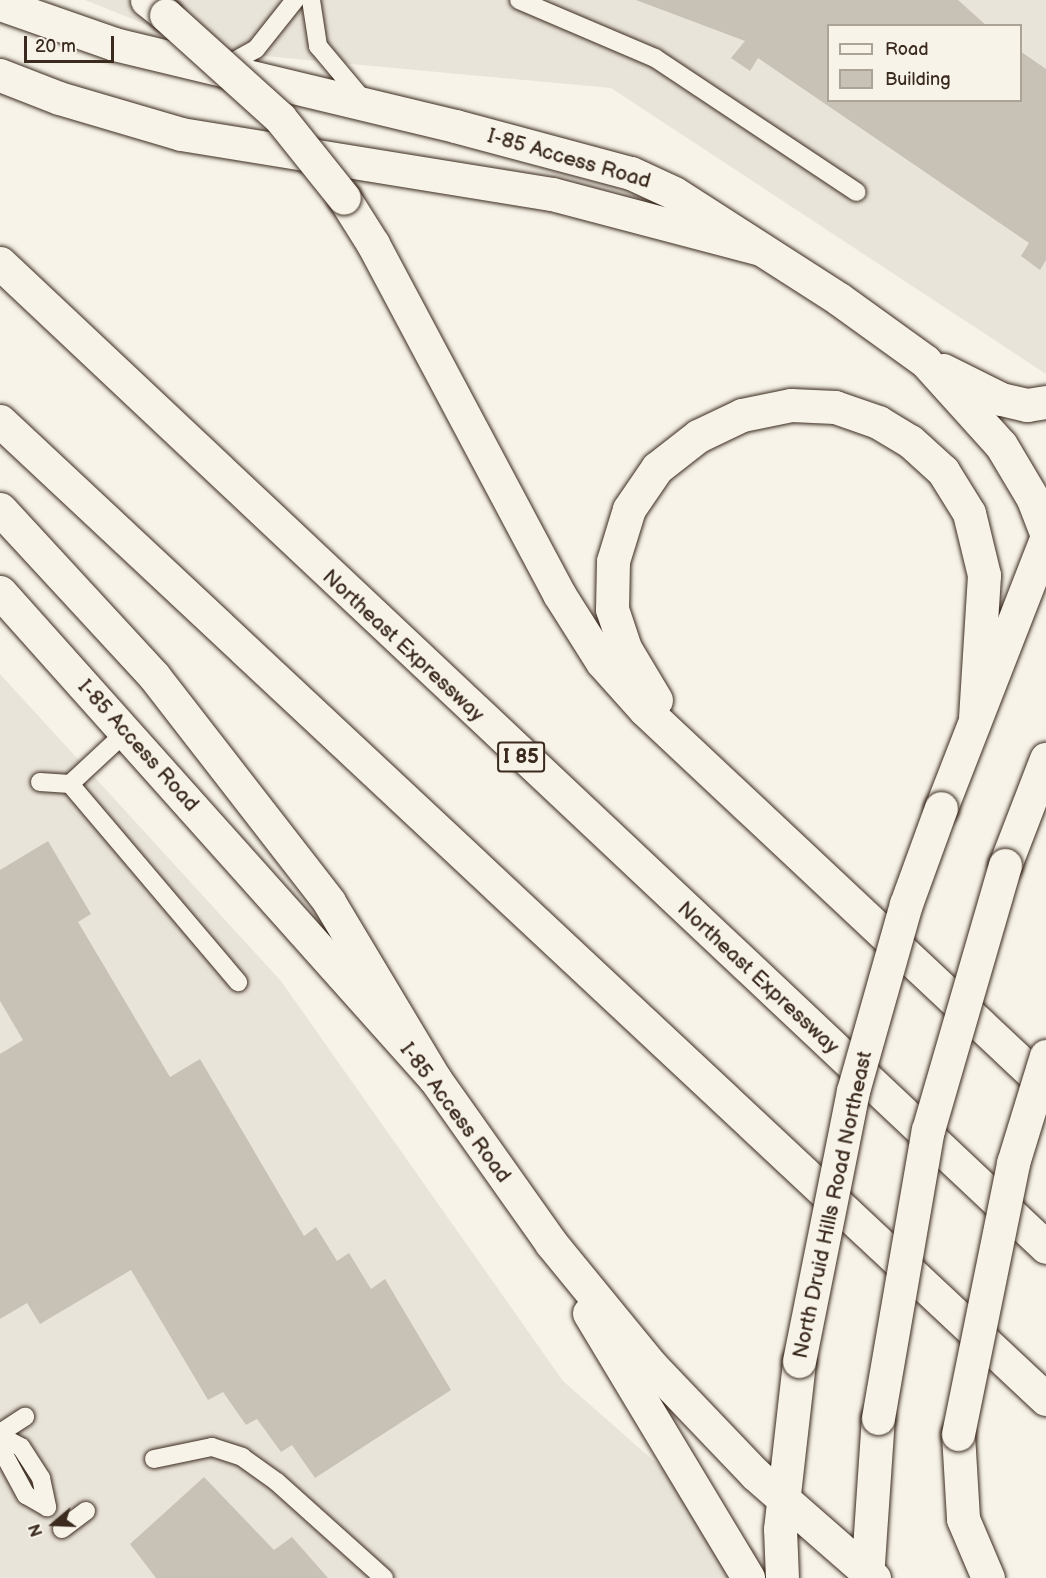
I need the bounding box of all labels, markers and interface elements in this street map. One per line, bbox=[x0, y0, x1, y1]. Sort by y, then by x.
scale bar bbox=[27, 24, 117, 62]
legend bbox=[827, 24, 1022, 102]
text: 20 m bbox=[35, 36, 76, 57]
text: Road bbox=[885, 39, 929, 60]
text: Building bbox=[885, 69, 951, 90]
street label: I-85 Access Road bbox=[484, 124, 654, 194]
street label: Northeast Expressway bbox=[317, 565, 489, 727]
street label: I-85 Access Road bbox=[72, 675, 204, 817]
road number: I 85 bbox=[497, 740, 545, 774]
street label: Northeast Expressway bbox=[672, 897, 844, 1059]
street label: I-85 Access Road bbox=[394, 1038, 516, 1188]
street label: North Druid Hills Road Northeast bbox=[788, 1049, 878, 1361]
north arrow bbox=[24, 1494, 84, 1554]
text: N bbox=[26, 1521, 47, 1539]

